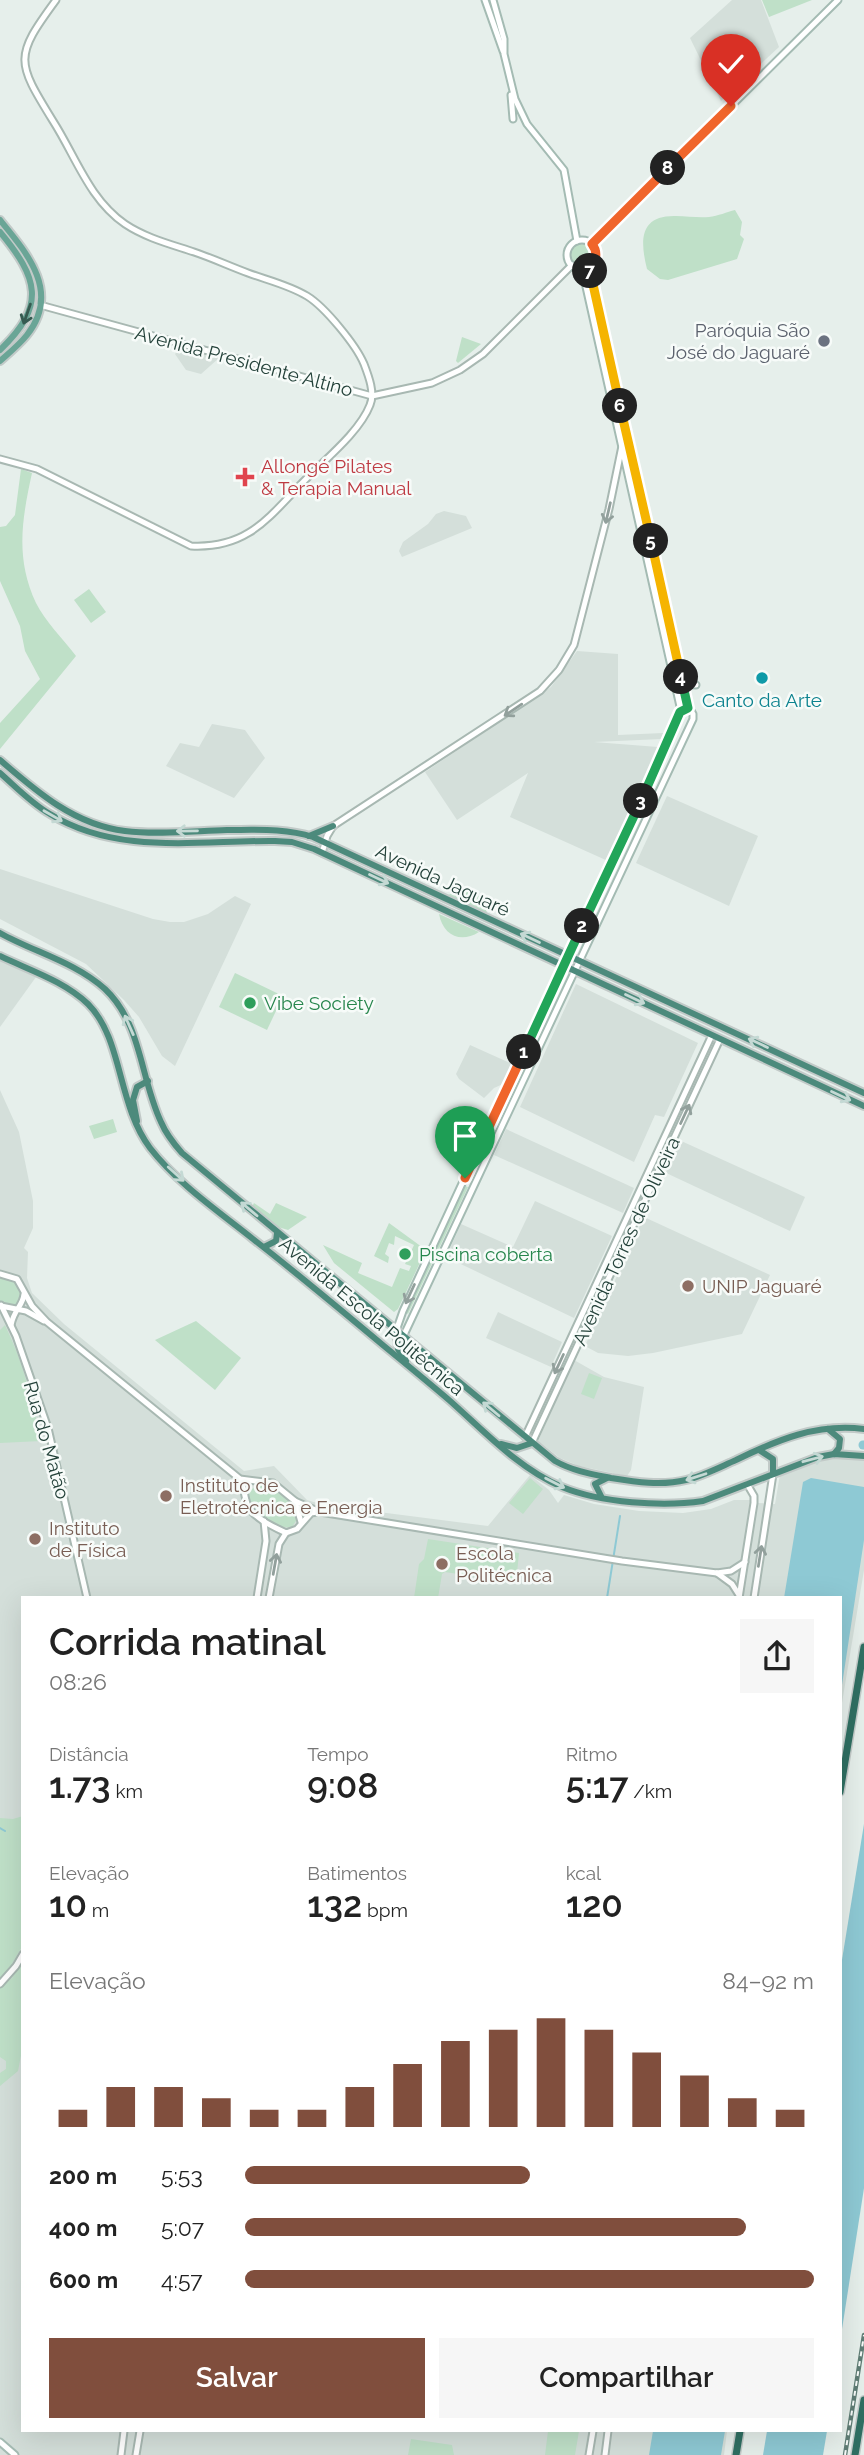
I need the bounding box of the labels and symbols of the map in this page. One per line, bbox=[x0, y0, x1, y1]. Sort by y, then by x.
pin bbox=[701, 34, 761, 106]
pin: 8 bbox=[650, 150, 686, 186]
pin: 7 bbox=[572, 254, 608, 288]
one-way arrow bbox=[20, 302, 32, 324]
place label: Paróquia São José do Jaguaré bbox=[667, 319, 810, 363]
street label: Avenida Presidente Altino bbox=[133, 321, 355, 401]
marker: Paróquia São José do Jaguaré bbox=[816, 333, 832, 349]
pin: 6 bbox=[602, 388, 638, 424]
place label: Allongé Pilates & Terapia Manual bbox=[261, 455, 412, 499]
marker: Allongé Pilates & Terapia Manual bbox=[235, 467, 255, 487]
one-way arrow bbox=[601, 501, 614, 523]
pin: 5 bbox=[634, 524, 668, 558]
pin: 4 bbox=[664, 660, 698, 694]
marker: Canto da Arte bbox=[754, 670, 770, 686]
place label: Canto da Arte bbox=[702, 689, 822, 711]
one-way arrow bbox=[503, 703, 523, 717]
pin: 3 bbox=[624, 784, 658, 818]
one-way arrow bbox=[43, 809, 63, 823]
one-way arrow bbox=[176, 824, 199, 838]
street label: Avenida Jaguaré bbox=[373, 839, 513, 921]
one-way arrow bbox=[368, 873, 389, 887]
pin: 2 bbox=[564, 908, 600, 944]
one-way arrow bbox=[520, 930, 541, 944]
place label: Vibe Society bbox=[264, 992, 374, 1014]
one-way arrow bbox=[624, 993, 645, 1006]
marker: Vibe Society bbox=[242, 995, 258, 1011]
one-way arrow bbox=[122, 1014, 135, 1036]
pin: 1 bbox=[506, 1034, 542, 1070]
one-way arrow bbox=[748, 1036, 769, 1050]
one-way arrow bbox=[830, 1089, 851, 1103]
one-way arrow bbox=[679, 1104, 692, 1125]
pin bbox=[435, 1106, 495, 1178]
street label: Avenida Torres de Oliveira bbox=[568, 1133, 684, 1349]
one-way arrow bbox=[167, 1166, 185, 1182]
one-way arrow bbox=[240, 1201, 258, 1217]
street label: Avenida Escola Politécnica bbox=[275, 1232, 469, 1400]
place label: Piscina coberta bbox=[419, 1243, 553, 1265]
marker: Piscina coberta bbox=[397, 1246, 413, 1262]
place label: UNIP Jaguaré bbox=[702, 1275, 822, 1297]
marker: UNIP Jaguaré bbox=[680, 1278, 696, 1294]
one-way arrow bbox=[403, 1283, 417, 1304]
one-way arrow bbox=[552, 1353, 565, 1374]
street label: Rua do Matão bbox=[20, 1379, 74, 1501]
one-way arrow bbox=[482, 1401, 500, 1417]
one-way arrow bbox=[801, 1452, 824, 1465]
one-way arrow bbox=[685, 1471, 707, 1484]
place label: Instituto de Eletrotécnica e Energia bbox=[180, 1474, 383, 1518]
one-way arrow bbox=[544, 1476, 565, 1490]
marker: Instituto de Eletrotécnica e Energia bbox=[158, 1488, 174, 1504]
place label: Instituto de Física bbox=[49, 1517, 126, 1561]
marker: Instituto de Física bbox=[27, 1531, 43, 1547]
place label: Escola Politécnica bbox=[456, 1542, 552, 1586]
one-way arrow bbox=[754, 1545, 767, 1568]
one-way arrow bbox=[269, 1553, 282, 1576]
marker: Escola Politécnica bbox=[434, 1556, 450, 1572]

